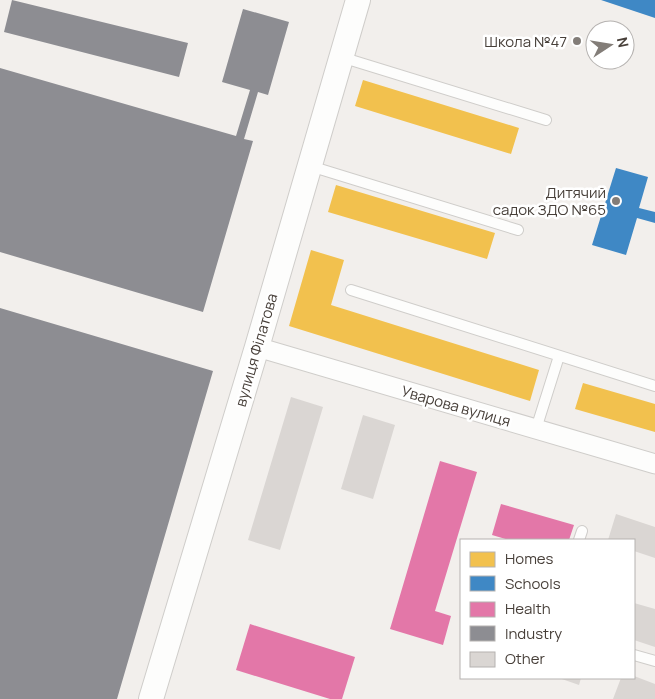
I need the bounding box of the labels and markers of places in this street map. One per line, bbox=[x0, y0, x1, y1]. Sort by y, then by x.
place label: Школа №47 bbox=[484, 31, 567, 52]
marker: Школа №47 bbox=[571, 35, 583, 47]
place label: Дитячий садок ЗДО №65 bbox=[493, 182, 606, 220]
marker: Дитячий садок ЗДО №65 bbox=[610, 195, 622, 207]

